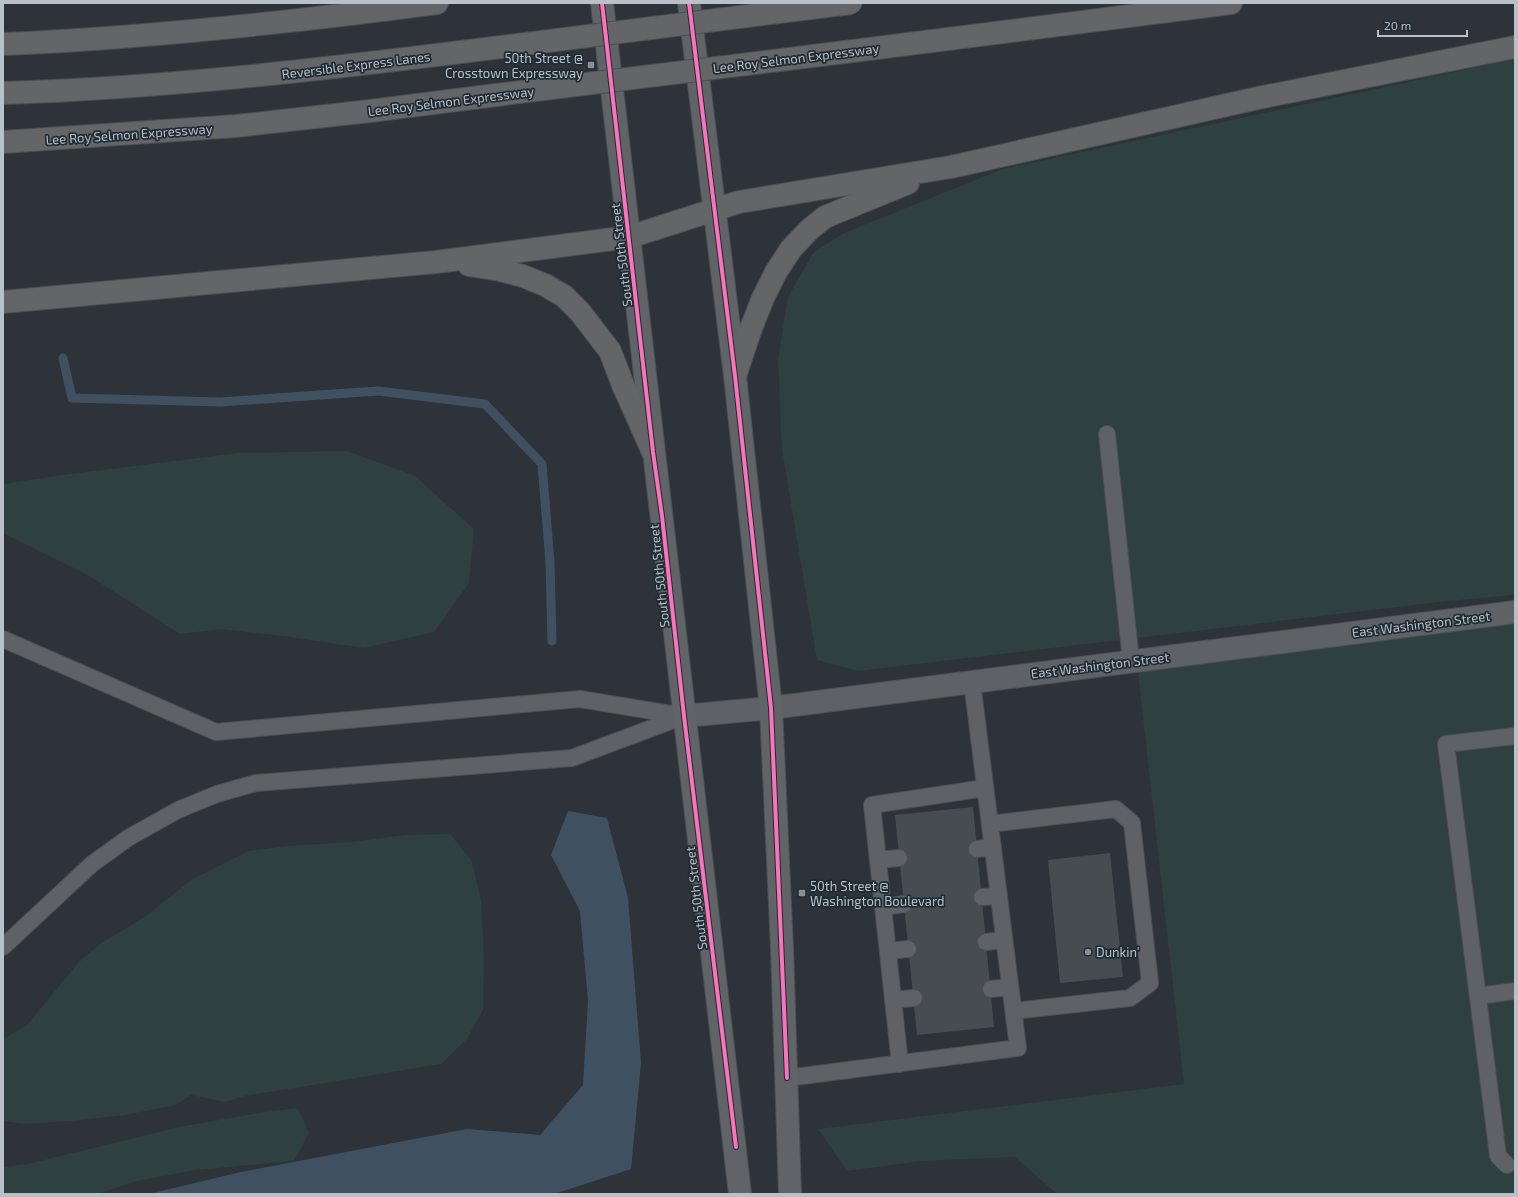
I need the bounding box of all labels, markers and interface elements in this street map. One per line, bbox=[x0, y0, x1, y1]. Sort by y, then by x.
scale bar bbox=[1378, 12, 1467, 38]
text: 20 m bbox=[1384, 18, 1411, 32]
street label: Lee Roy Selmon Expressway bbox=[712, 40, 880, 76]
street label: Reversible Express Lanes bbox=[281, 48, 431, 82]
place label: 50th Street @ Crosstown Expressway bbox=[445, 50, 583, 81]
marker: 50th Street @ Crosstown Expressway bbox=[586, 60, 596, 70]
street label: Lee Roy Selmon Expressway bbox=[367, 83, 535, 119]
street label: Lee Roy Selmon Expressway bbox=[45, 120, 213, 148]
street label: South 50th Street bbox=[607, 202, 635, 308]
street label: South 50th Street bbox=[646, 523, 672, 628]
street label: East Washington Street bbox=[1351, 608, 1491, 640]
street label: East Washington Street bbox=[1030, 649, 1170, 681]
street label: South 50th Street bbox=[682, 845, 710, 951]
place label: 50th Street @ Washington Boulevard bbox=[810, 878, 944, 909]
marker: 50th Street @ Washington Boulevard bbox=[797, 888, 807, 898]
place label: Dunkin' bbox=[1096, 944, 1140, 960]
marker: Dunkin' bbox=[1083, 947, 1093, 957]

